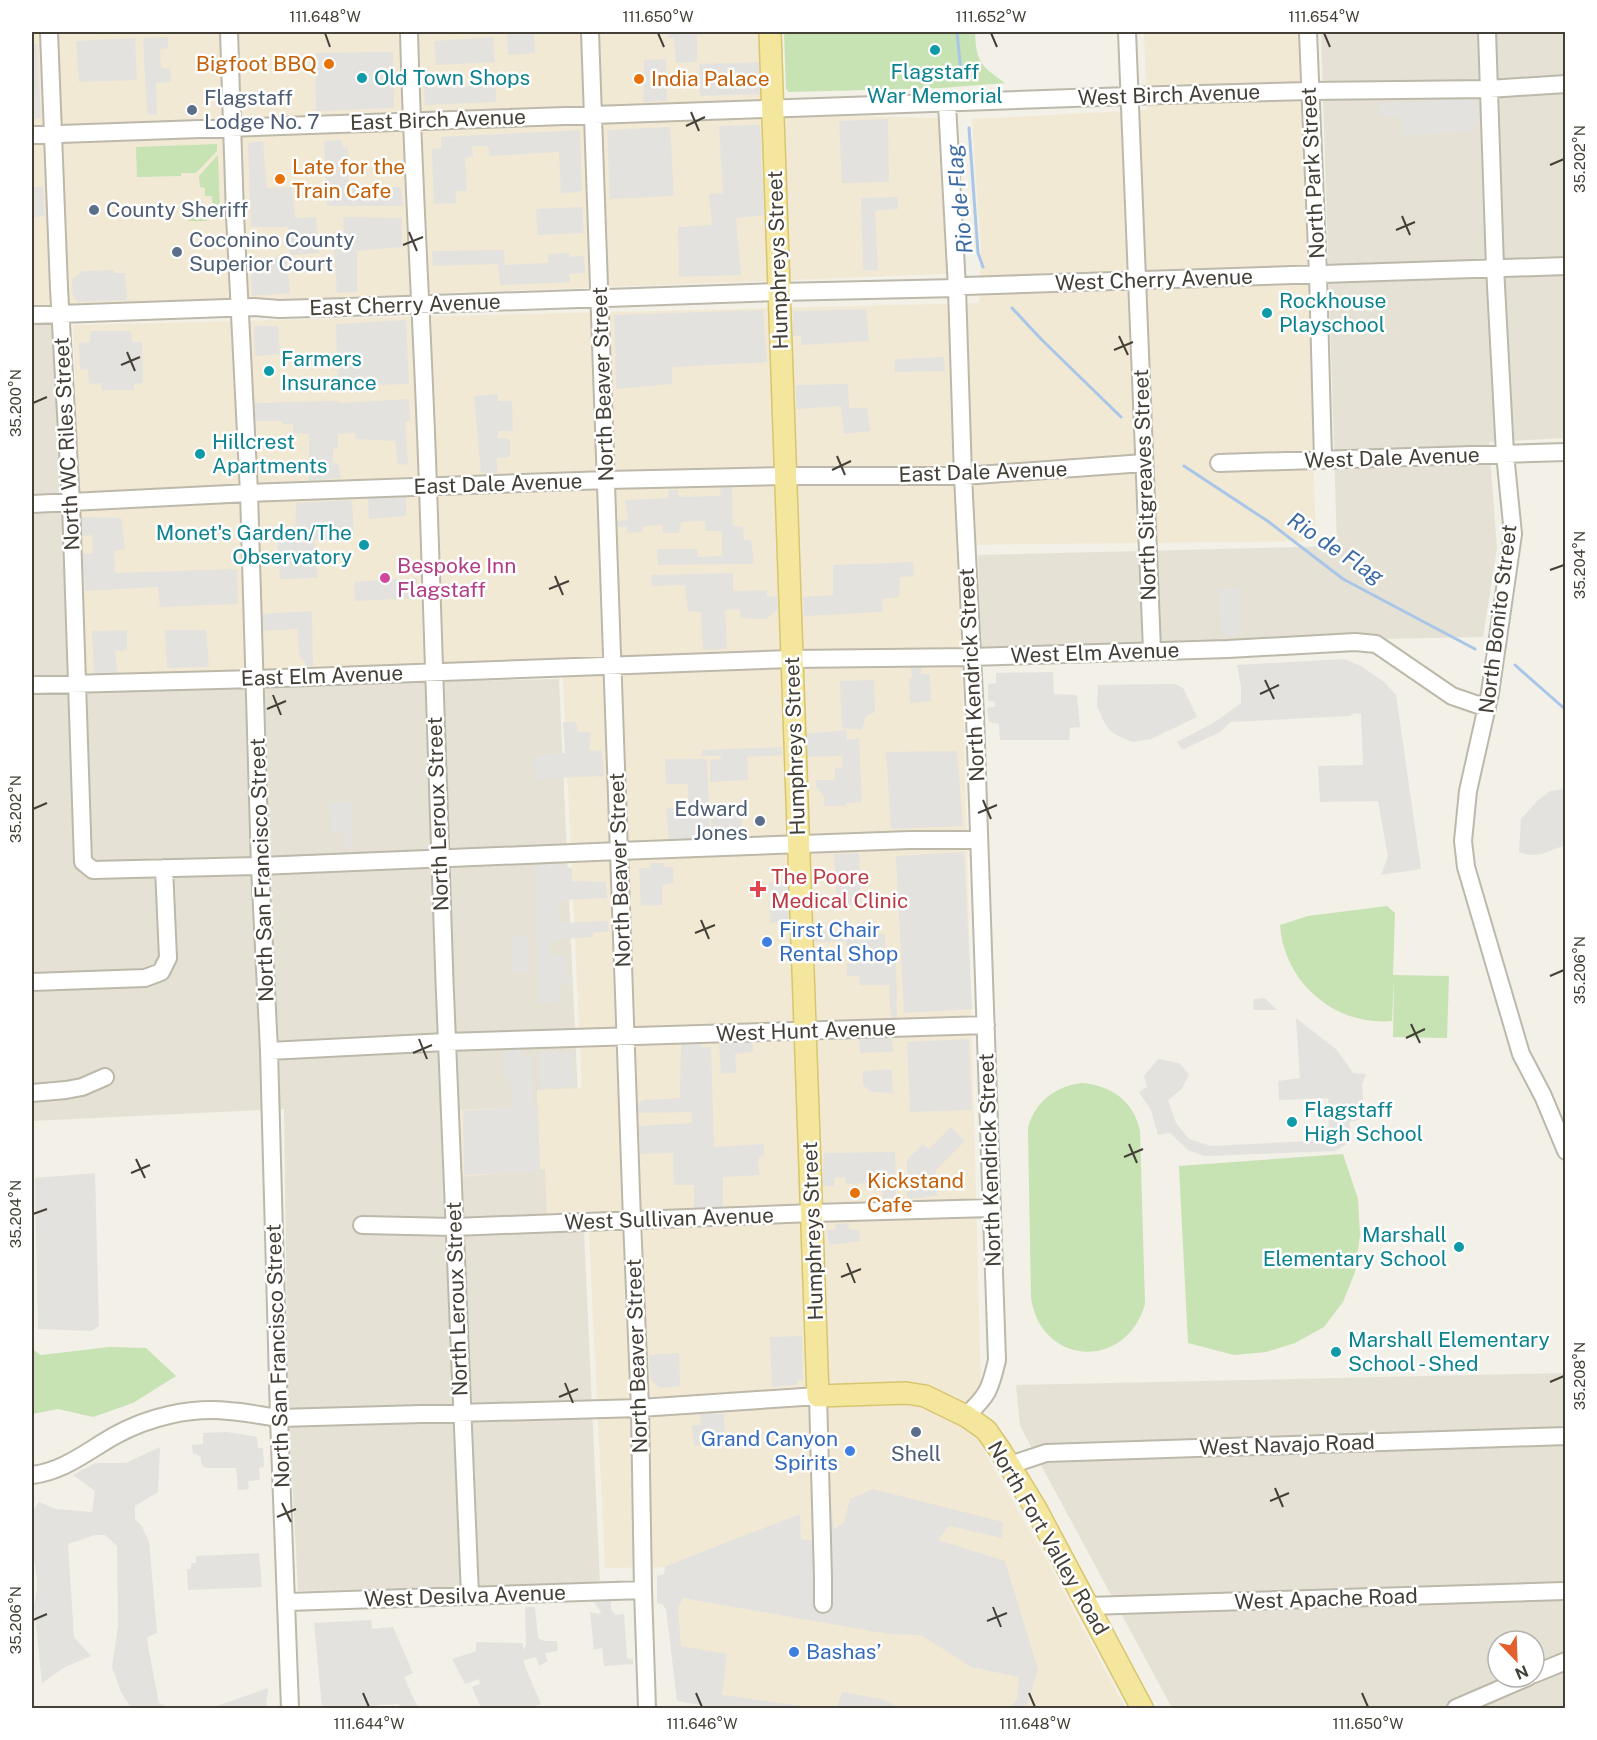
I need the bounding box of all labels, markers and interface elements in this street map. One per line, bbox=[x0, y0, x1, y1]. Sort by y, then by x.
text: 111.648°W bbox=[289, 8, 361, 25]
text: 111.650°W bbox=[622, 8, 694, 25]
text: 111.652°W bbox=[956, 8, 1026, 25]
text: 111.654°W bbox=[1288, 8, 1360, 25]
marker: Flagstaff War Memorial bbox=[928, 43, 942, 57]
place label: Bigfoot BBQ bbox=[196, 51, 317, 76]
marker: Bigfoot BBQ bbox=[322, 57, 336, 71]
place label: Flagstaff War Memorial bbox=[867, 59, 1003, 108]
place label: Old Town Shops bbox=[374, 65, 530, 90]
place label: India Palace bbox=[651, 66, 770, 91]
marker: Old Town Shops bbox=[355, 71, 369, 85]
marker: India Palace bbox=[632, 72, 646, 86]
street label: West Birch Avenue bbox=[1077, 79, 1261, 110]
place label: Flagstaff Lodge No. 7 bbox=[204, 85, 320, 134]
street label: North Park Street bbox=[1296, 86, 1329, 260]
marker: Flagstaff Lodge No. 7 bbox=[185, 103, 199, 117]
street label: East Birch Avenue bbox=[350, 104, 526, 135]
text: 35.202°N bbox=[1571, 125, 1588, 193]
water label: Rio de Flag bbox=[940, 142, 978, 255]
place label: Late for the Train Cafe bbox=[292, 154, 405, 203]
street label: Humphreys Street bbox=[762, 170, 793, 350]
marker: Late for the Train Cafe bbox=[273, 172, 287, 186]
place label: County Sheriff bbox=[106, 197, 248, 222]
marker: County Sheriff bbox=[87, 203, 101, 217]
place label: Coconino County Superior Court bbox=[189, 227, 355, 276]
marker: Coconino County Superior Court bbox=[170, 245, 184, 259]
street label: West Cherry Avenue bbox=[1055, 264, 1253, 295]
street label: North Beaver Street bbox=[587, 286, 618, 482]
place label: Rockhouse Playschool bbox=[1279, 288, 1386, 337]
street label: East Cherry Avenue bbox=[309, 289, 501, 320]
marker: Rockhouse Playschool bbox=[1260, 306, 1274, 320]
street label: North WC Riles Street bbox=[48, 337, 85, 551]
place label: Farmers Insurance bbox=[281, 346, 377, 395]
marker: Farmers Insurance bbox=[262, 364, 276, 378]
text: 35.200°N bbox=[7, 369, 24, 437]
street label: North Sitgreaves Street bbox=[1128, 369, 1161, 601]
place label: Hillcrest Apartments bbox=[212, 429, 327, 478]
street label: West Dale Avenue bbox=[1304, 442, 1480, 473]
marker: Hillcrest Apartments bbox=[193, 447, 207, 461]
street label: East Dale Avenue bbox=[898, 456, 1068, 487]
street label: East Dale Avenue bbox=[413, 468, 583, 499]
water label: Rio de Flag bbox=[1283, 506, 1390, 590]
place label: Monet's Garden/The Observatory bbox=[156, 520, 352, 569]
street label: North Bonito Street bbox=[1474, 523, 1522, 715]
text: 35.204°N bbox=[1571, 531, 1588, 599]
marker: Monet's Garden/The Observatory bbox=[357, 538, 371, 552]
place label: Bespoke Inn Flagstaff bbox=[397, 553, 516, 602]
street label: North Kendrick Street bbox=[953, 567, 990, 783]
marker: Bespoke Inn Flagstaff bbox=[378, 571, 392, 585]
street label: West Elm Avenue bbox=[1010, 637, 1180, 668]
street label: Humphreys Street bbox=[779, 656, 810, 836]
street label: East Elm Avenue bbox=[240, 660, 404, 691]
street label: North Leroux Street bbox=[422, 716, 453, 912]
street label: North San Francisco Street bbox=[244, 737, 279, 1003]
street label: North Beaver Street bbox=[604, 772, 635, 968]
text: 35.202°N bbox=[7, 775, 24, 843]
place label: Edward Jones bbox=[674, 796, 748, 845]
marker: Edward Jones bbox=[753, 814, 767, 828]
place label: The Poore Medical Clinic bbox=[771, 864, 908, 913]
marker: The Poore Medical Clinic bbox=[749, 880, 767, 898]
place label: First Chair Rental Shop bbox=[779, 917, 898, 966]
marker: First Chair Rental Shop bbox=[760, 935, 774, 949]
text: 35.206°N bbox=[1571, 936, 1588, 1004]
street label: West Hunt Avenue bbox=[716, 1015, 896, 1046]
street label: North Kendrick Street bbox=[973, 1053, 1006, 1267]
place label: Flagstaff High School bbox=[1304, 1097, 1423, 1146]
marker: Flagstaff High School bbox=[1285, 1115, 1299, 1129]
street label: Humphreys Street bbox=[797, 1141, 828, 1321]
place label: Kickstand Cafe bbox=[867, 1168, 964, 1217]
text: 35.204°N bbox=[7, 1180, 24, 1248]
marker: Kickstand Cafe bbox=[848, 1186, 862, 1200]
street label: North Leroux Street bbox=[441, 1201, 472, 1397]
street label: West Sullivan Avenue bbox=[564, 1202, 774, 1235]
place label: Marshall Elementary School bbox=[1263, 1222, 1447, 1271]
street label: North San Francisco Street bbox=[260, 1223, 295, 1489]
marker: Marshall Elementary School bbox=[1452, 1240, 1466, 1254]
street label: North Beaver Street bbox=[621, 1258, 652, 1454]
place label: Marshall Elementary School - Shed bbox=[1348, 1327, 1550, 1376]
text: 35.208°N bbox=[1571, 1342, 1588, 1410]
marker: Marshall Elementary School - Shed bbox=[1329, 1345, 1343, 1359]
marker: Shell bbox=[909, 1425, 923, 1439]
place label: Grand Canyon Spirits bbox=[701, 1426, 838, 1475]
street label: West Navajo Road bbox=[1199, 1429, 1375, 1460]
street label: North Fort Valley Road bbox=[983, 1436, 1114, 1639]
place label: Shell bbox=[891, 1441, 941, 1466]
marker: Grand Canyon Spirits bbox=[843, 1444, 857, 1458]
street label: West Desilva Avenue bbox=[364, 1579, 566, 1612]
street label: West Apache Road bbox=[1234, 1583, 1418, 1614]
text: 35.206°N bbox=[7, 1586, 24, 1654]
north arrow bbox=[1486, 1629, 1546, 1689]
place label: Bashas’ bbox=[806, 1639, 881, 1664]
marker: Bashas’ bbox=[787, 1645, 801, 1659]
text: N bbox=[1512, 1661, 1531, 1684]
text: 111.644°W bbox=[333, 1715, 405, 1732]
text: 111.646°W bbox=[666, 1715, 738, 1732]
text: 111.648°W bbox=[999, 1715, 1071, 1732]
text: 111.650°W bbox=[1332, 1715, 1404, 1732]

